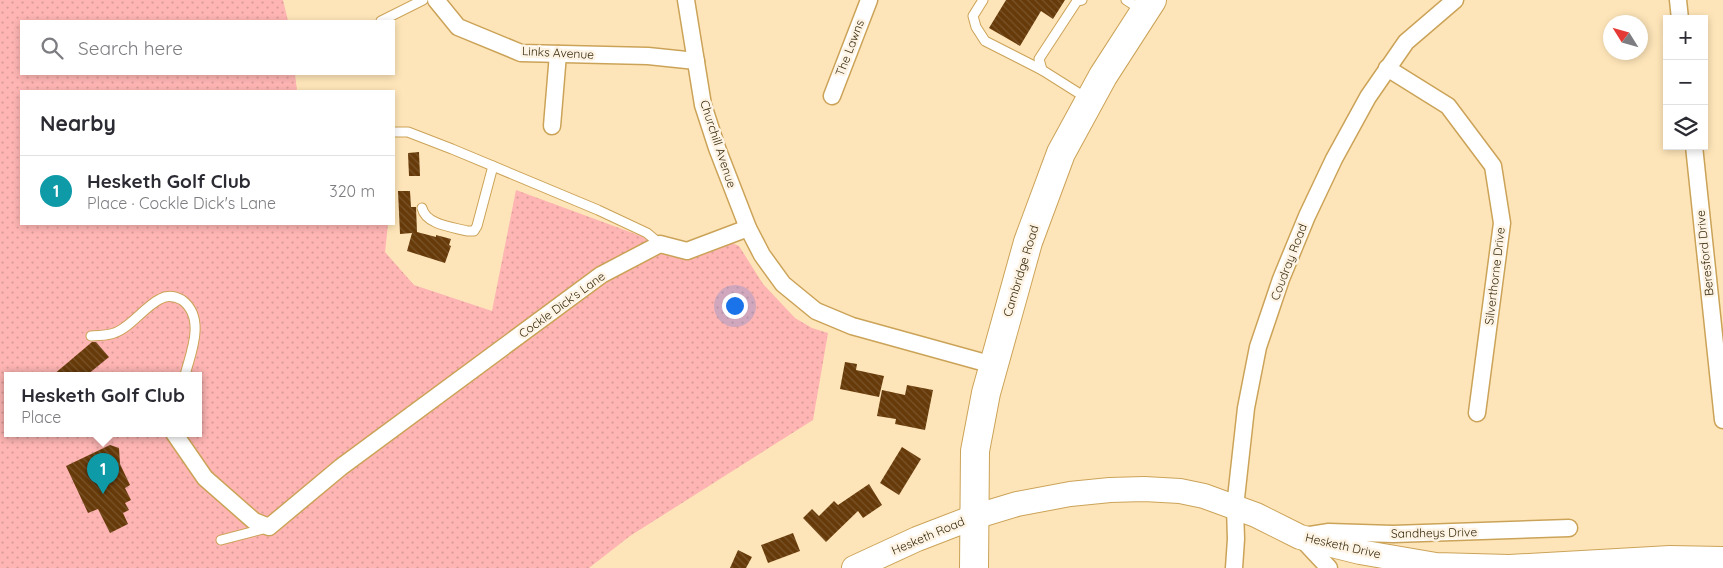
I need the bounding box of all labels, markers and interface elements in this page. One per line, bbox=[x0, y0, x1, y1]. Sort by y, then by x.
north arrow bbox=[1603, 15, 1648, 60]
map controls bbox=[1663, 15, 1708, 150]
button: + bbox=[1663, 15, 1708, 60]
street label: The Lawns bbox=[832, 17, 867, 78]
search box bbox=[20, 20, 395, 75]
icon: search bbox=[38, 34, 66, 62]
text: Search here bbox=[78, 36, 183, 60]
street label: Links Avenue bbox=[522, 43, 595, 62]
button: − bbox=[1663, 60, 1708, 105]
street label: Churchill Avenue bbox=[697, 98, 740, 190]
button: layers bbox=[1663, 105, 1708, 150]
text: Nearby bbox=[40, 110, 116, 136]
text: Hesketh Golf Club bbox=[87, 169, 251, 193]
text: 1 bbox=[53, 181, 59, 201]
text: 320 m bbox=[329, 181, 375, 201]
text: Place · Cockle Dick's Lane bbox=[87, 193, 276, 213]
street label: Beresford Drive bbox=[1693, 209, 1716, 297]
street label: Coudray Road bbox=[1267, 221, 1310, 302]
street label: Cambridge Road bbox=[999, 223, 1042, 318]
street label: Silverthorne Drive bbox=[1481, 226, 1508, 326]
street label: Cockle Dick's Lane bbox=[516, 268, 608, 341]
your location bbox=[722, 293, 748, 319]
popup bbox=[4, 372, 202, 437]
text: Hesketh Golf Club bbox=[21, 383, 185, 407]
text: Place bbox=[21, 407, 61, 427]
pin: 1 bbox=[87, 453, 119, 494]
street label: Hesketh Road bbox=[889, 513, 967, 558]
street label: Sandheys Drive bbox=[1391, 524, 1477, 541]
street label: Hesketh Drive bbox=[1304, 530, 1383, 562]

